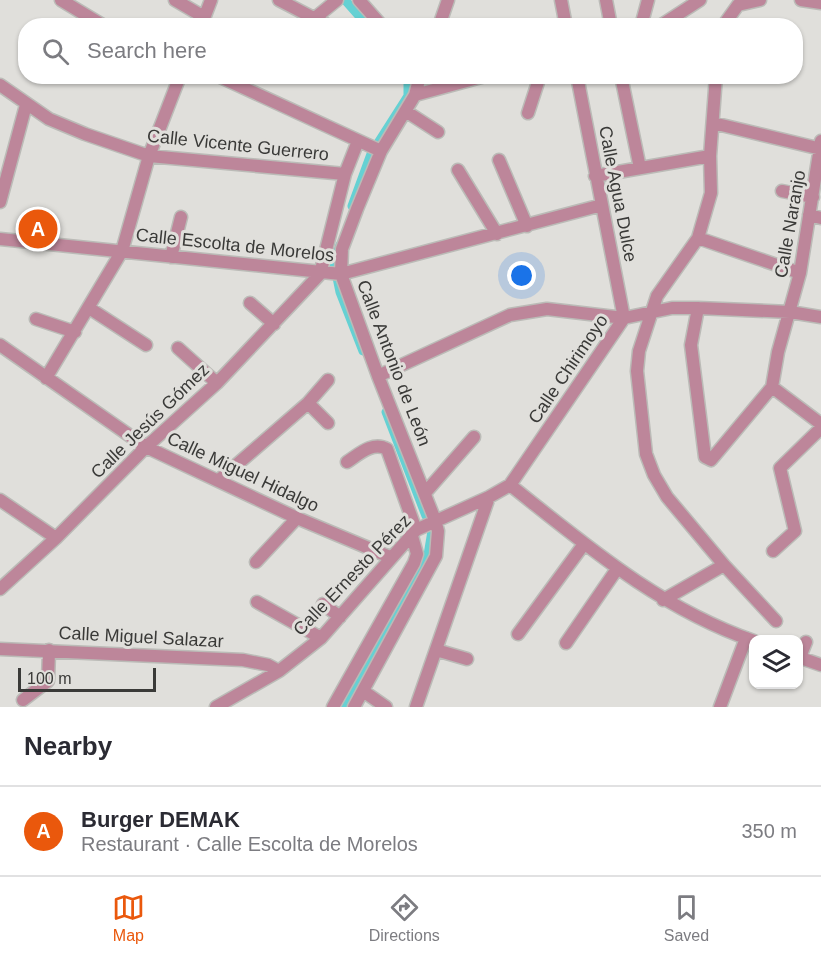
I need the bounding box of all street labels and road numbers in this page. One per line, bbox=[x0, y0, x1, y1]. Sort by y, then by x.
street label: Calle Agua Dulce bbox=[595, 124, 641, 264]
street label: Calle Vicente Guerrero bbox=[146, 126, 330, 164]
street label: Calle Naranjo bbox=[771, 169, 809, 279]
street label: Calle Escolta de Morelos bbox=[135, 225, 335, 265]
street label: Calle Antonio de León bbox=[353, 277, 435, 449]
street label: Calle Chirimoyo bbox=[524, 311, 612, 427]
street label: Calle Jesús Gómez bbox=[87, 360, 213, 482]
street label: Calle Miguel Hidalgo bbox=[164, 428, 322, 516]
street label: Calle Ernesto Pérez bbox=[289, 510, 415, 640]
street label: Calle Miguel Salazar bbox=[58, 623, 224, 651]

